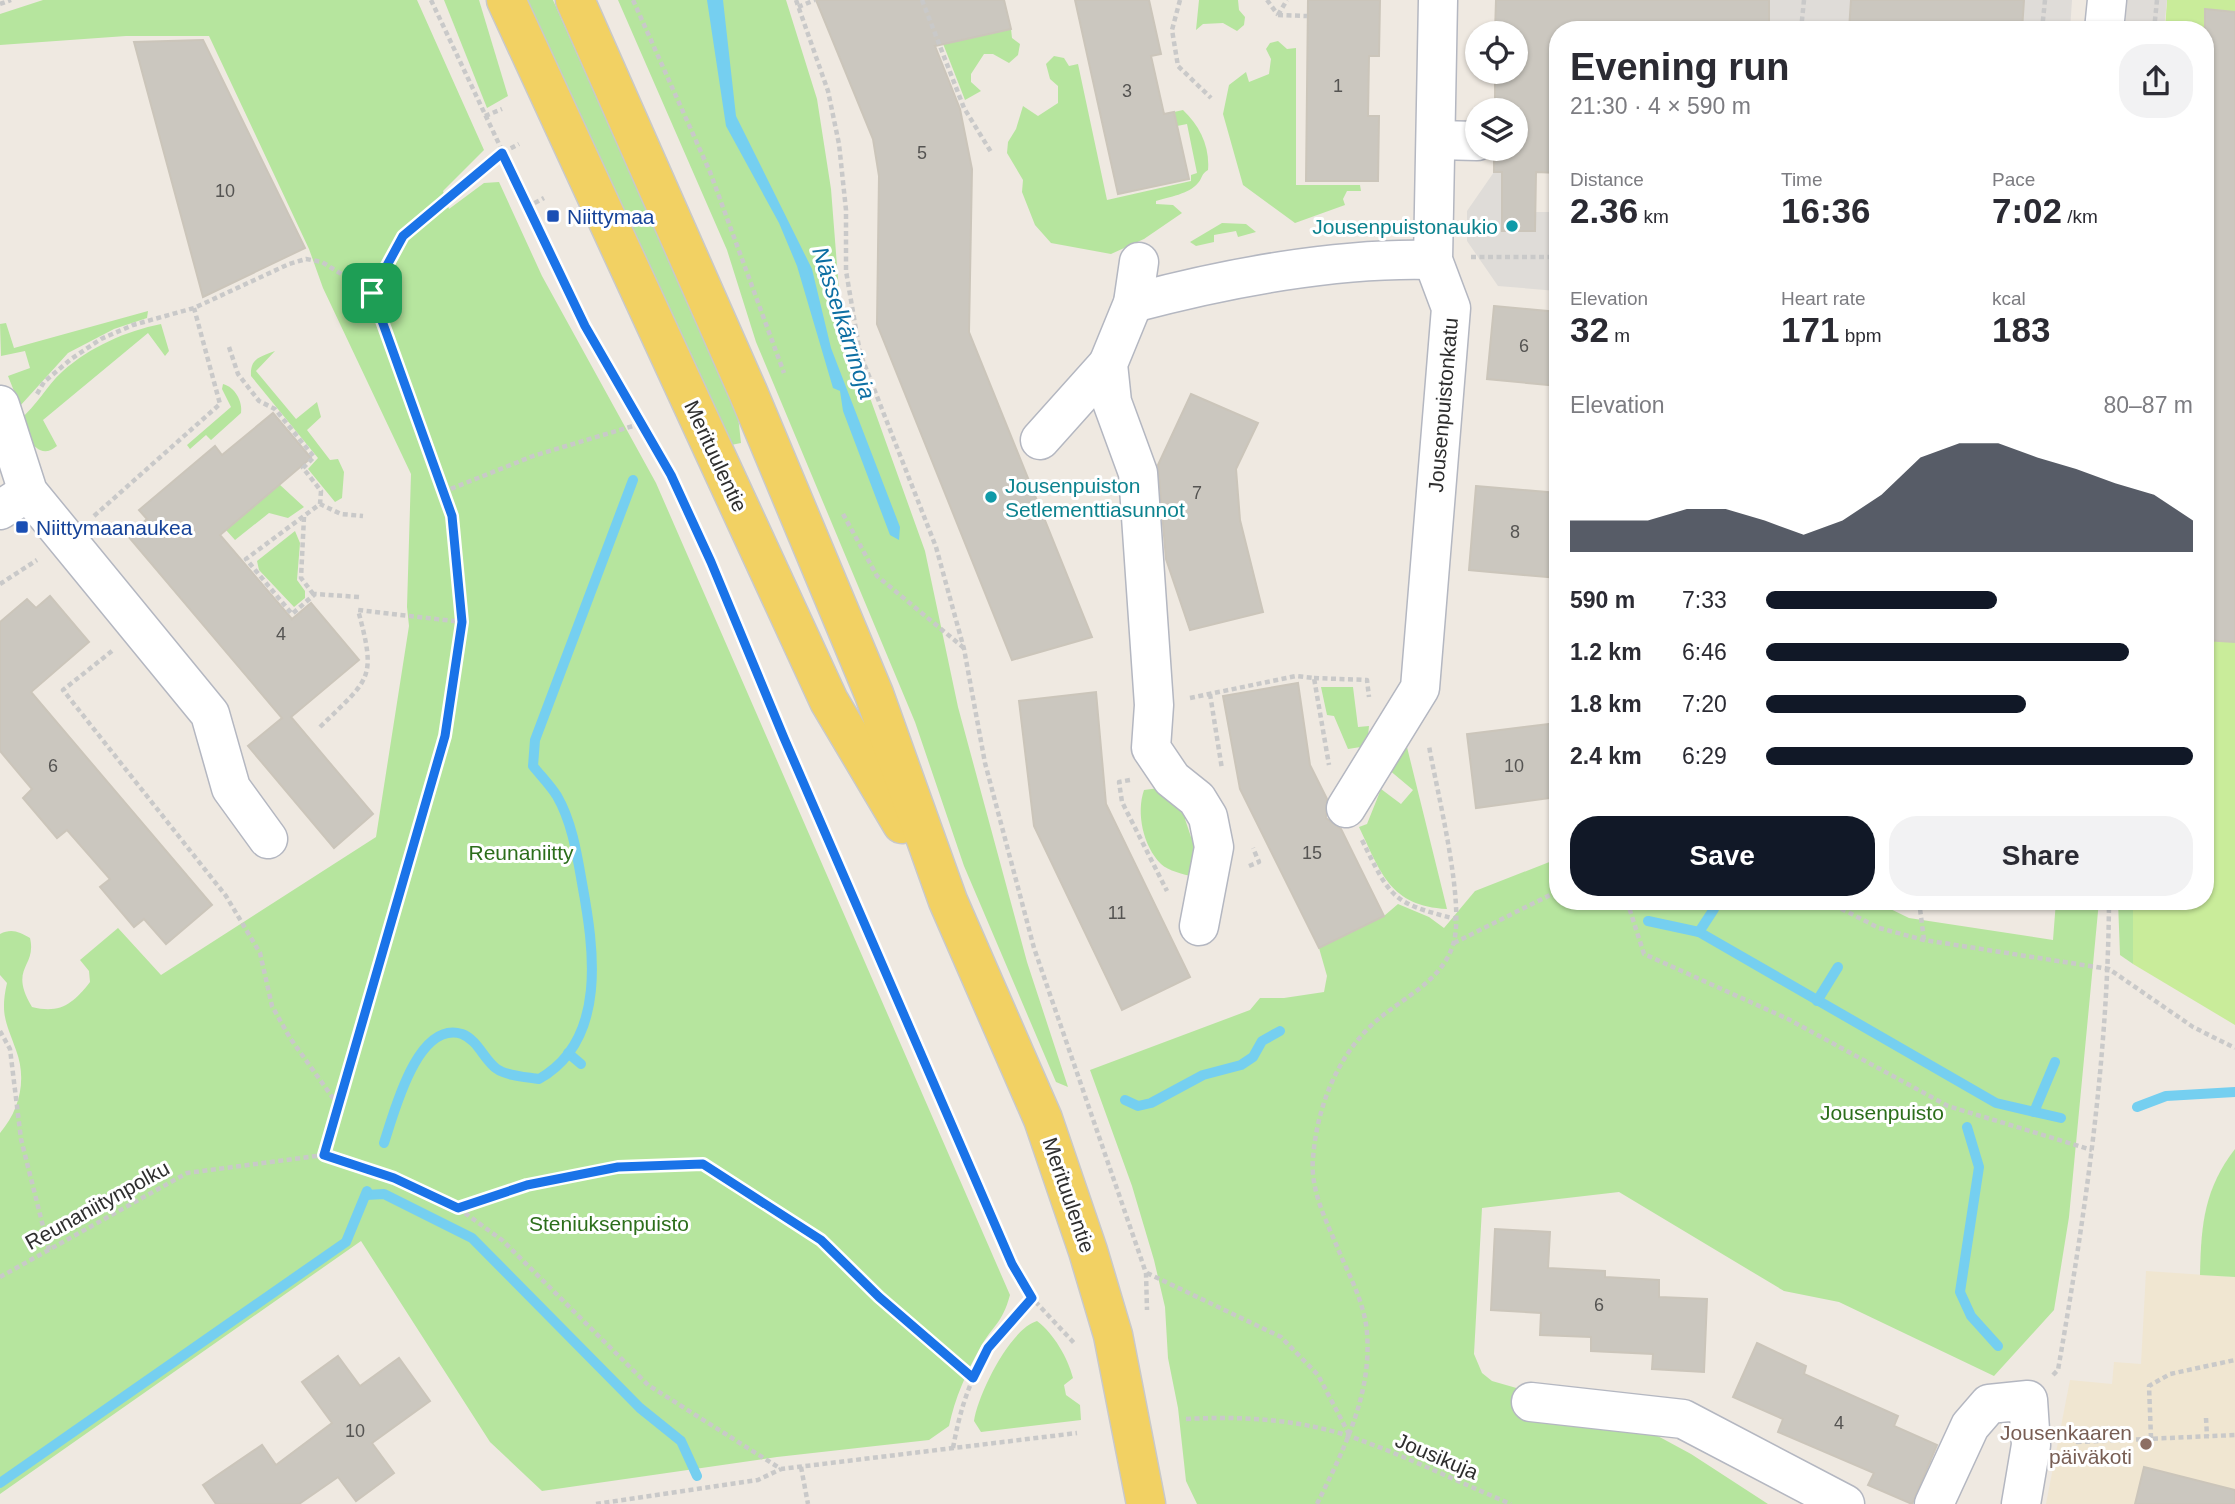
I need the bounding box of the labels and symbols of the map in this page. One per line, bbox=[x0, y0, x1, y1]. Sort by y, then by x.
house number: 1 bbox=[1333, 76, 1343, 96]
house number: 3 bbox=[1122, 81, 1132, 101]
house number: 5 bbox=[917, 143, 927, 163]
house number: 10 bbox=[215, 181, 235, 201]
place label: Niittymaa bbox=[567, 205, 655, 228]
marker: Niittymaa bbox=[545, 208, 561, 224]
place label: Jousenpuistonaukio bbox=[1312, 215, 1498, 238]
marker: Jousenpuistonaukio bbox=[1504, 218, 1520, 234]
water label: Nässelkärrinoja bbox=[807, 244, 881, 402]
pin bbox=[342, 263, 402, 323]
street label: Jousenpuistonkatu bbox=[1424, 317, 1462, 493]
house number: 6 bbox=[1519, 336, 1529, 356]
street label: Merituulentie bbox=[680, 397, 752, 515]
place label: Jousenpuiston Setlementtiasunnot bbox=[1005, 474, 1185, 521]
house number: 7 bbox=[1192, 483, 1202, 503]
marker: Jousenpuiston Setlementtiasunnot bbox=[983, 489, 999, 505]
place label: Niittymaanaukea bbox=[36, 516, 193, 539]
marker: Niittymaanaukea bbox=[14, 519, 30, 535]
house number: 8 bbox=[1510, 522, 1520, 542]
house number: 4 bbox=[276, 624, 286, 644]
house number: 6 bbox=[48, 756, 58, 776]
house number: 10 bbox=[1504, 756, 1524, 776]
park label: Reunaniitty bbox=[468, 841, 574, 864]
house number: 15 bbox=[1302, 843, 1322, 863]
house number: 11 bbox=[1108, 903, 1126, 923]
park label: Jousenpuisto bbox=[1820, 1101, 1944, 1124]
street label: Merituulentie bbox=[1039, 1134, 1099, 1256]
street label: Reunaniitynpolku bbox=[21, 1156, 173, 1254]
park label: Steniuksenpuisto bbox=[529, 1212, 689, 1235]
house number: 6 bbox=[1594, 1295, 1604, 1315]
house number: 4 bbox=[1834, 1413, 1844, 1433]
house number: 10 bbox=[345, 1421, 365, 1441]
place label: Jousenkaaren päiväkoti bbox=[2000, 1421, 2132, 1468]
street label: Jousikuja bbox=[1392, 1428, 1482, 1484]
marker: Jousenkaaren päiväkoti bbox=[2138, 1436, 2154, 1452]

